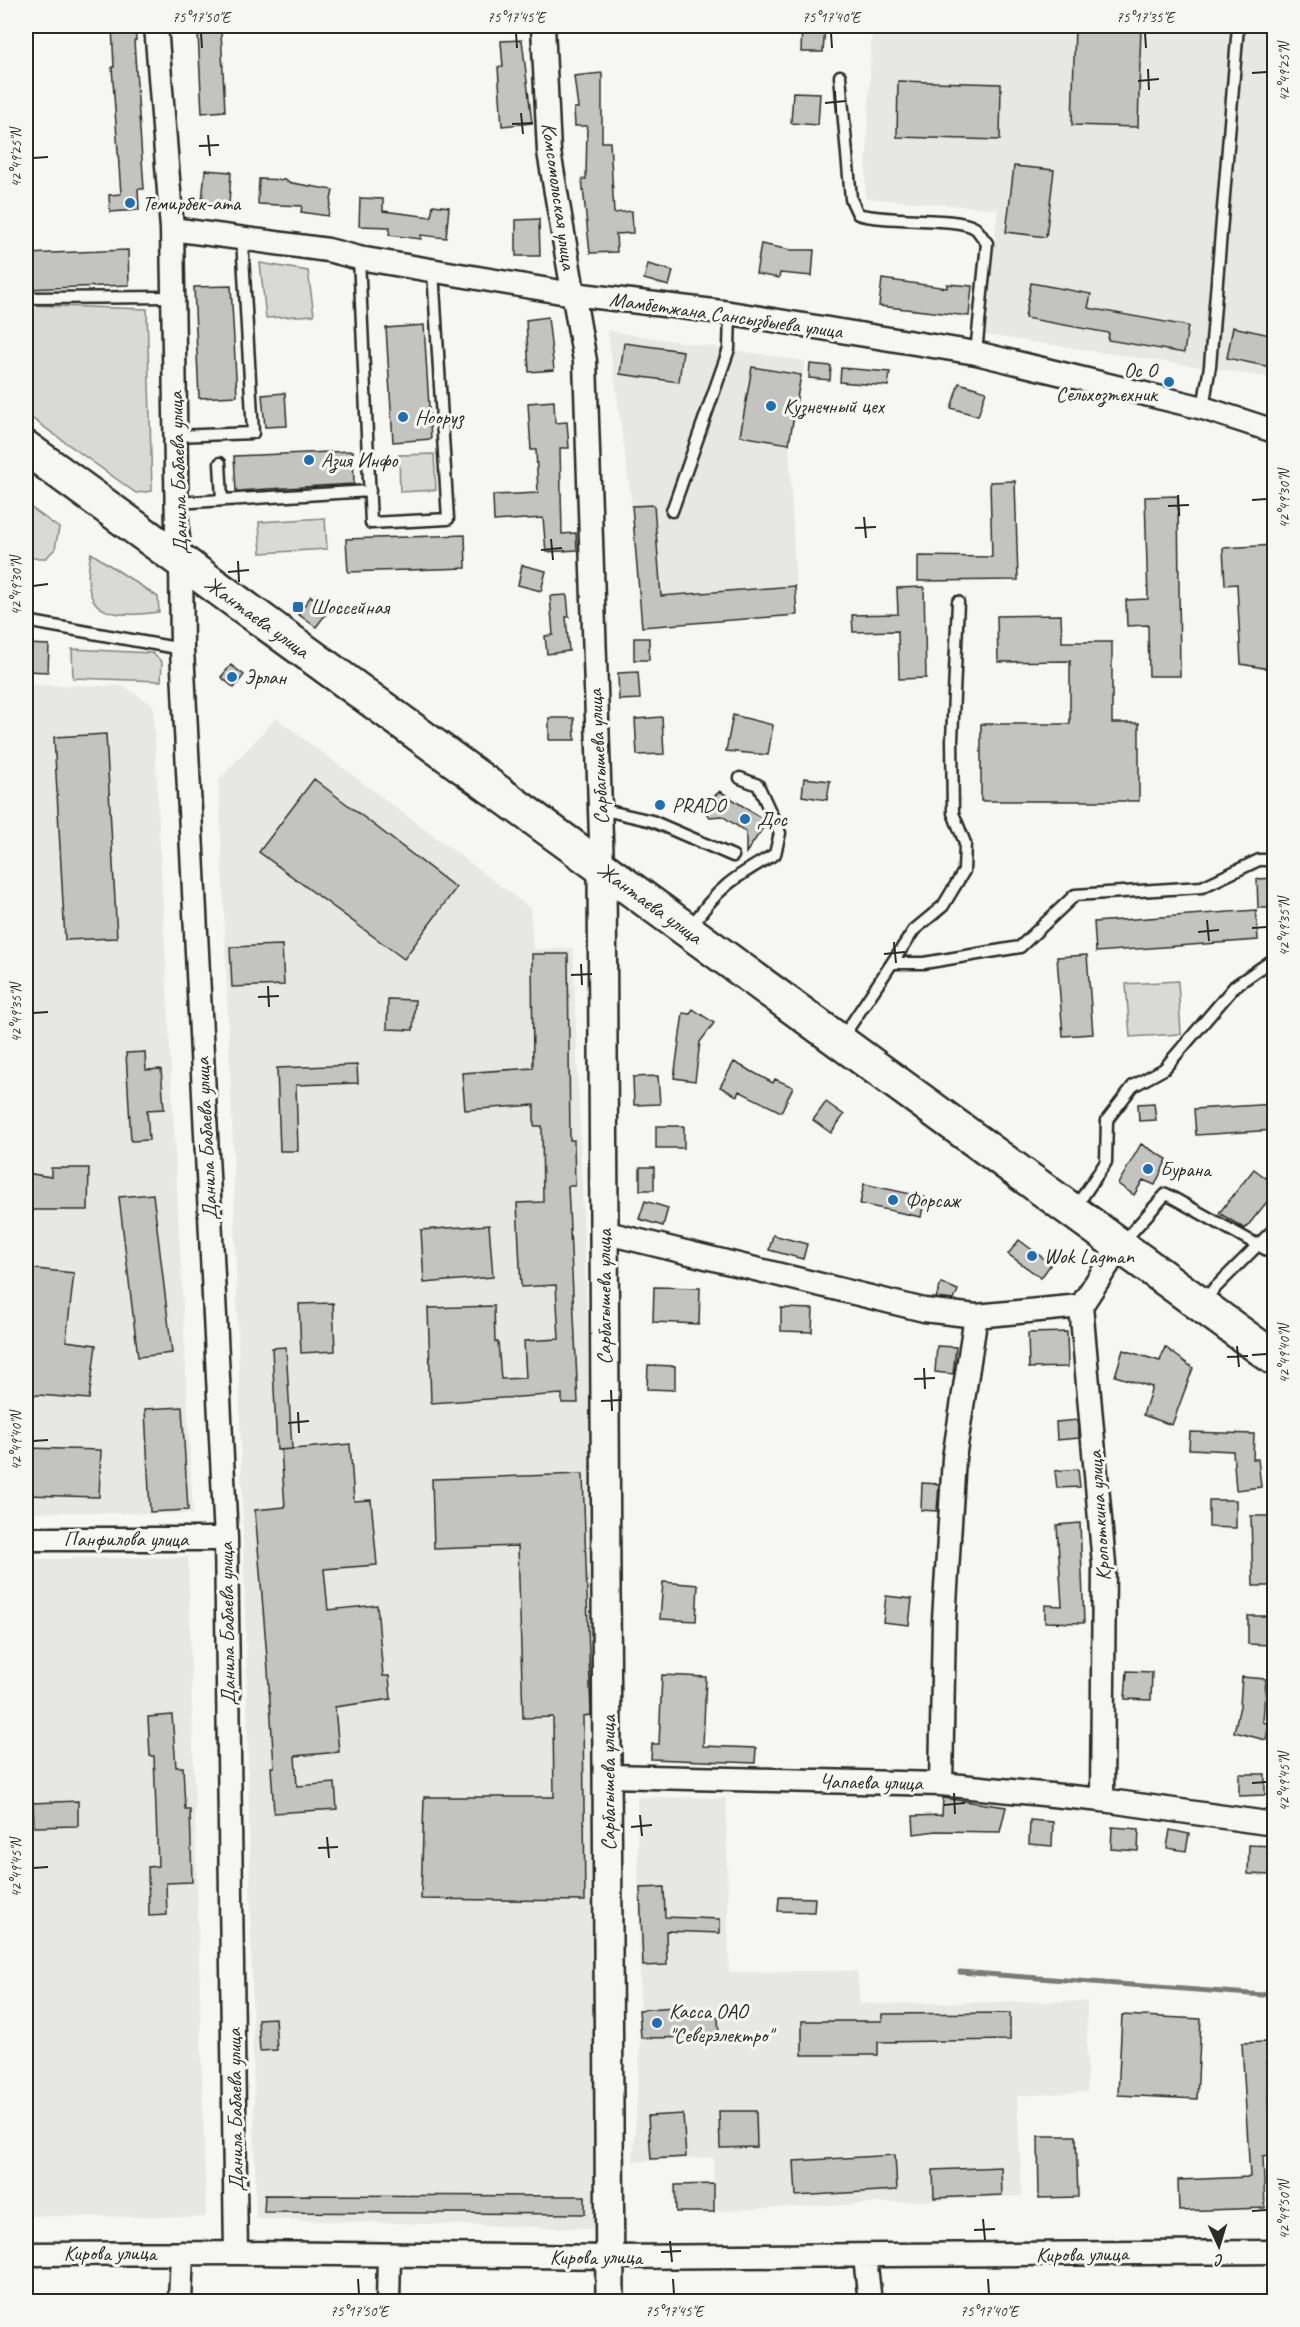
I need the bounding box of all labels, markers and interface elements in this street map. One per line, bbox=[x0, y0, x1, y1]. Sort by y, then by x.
text: 75°17'50"E bbox=[172, 8, 232, 27]
text: 75°17'45"E bbox=[487, 8, 547, 27]
text: 75°17'40"E bbox=[802, 8, 862, 27]
text: 75°17'35"E bbox=[1116, 8, 1176, 27]
text: 42°49'25"N bbox=[1275, 39, 1294, 102]
street label: Комсомольская улица bbox=[536, 121, 582, 273]
text: 42°49'25"N bbox=[7, 125, 26, 188]
place label: Темирбек-ата bbox=[142, 190, 242, 216]
marker: Темирбек-ата bbox=[123, 196, 137, 210]
street label: Мамбетжана Сансызбыева улица bbox=[608, 286, 846, 345]
place label: Ос О Сельхозтехник bbox=[1056, 357, 1160, 408]
marker: Ос О Сельхозтехник bbox=[1162, 375, 1176, 389]
street label: Данила Бабаева улица bbox=[162, 389, 194, 555]
place label: Кузнечный цех bbox=[783, 393, 886, 420]
marker: Кузнечный цех bbox=[764, 399, 778, 413]
place label: Нооруз bbox=[415, 404, 465, 430]
marker: Нооруз bbox=[396, 410, 410, 424]
place label: Азия Инфо bbox=[321, 447, 399, 474]
marker: Азия Инфо bbox=[302, 453, 316, 467]
text: 42°49'30"N bbox=[1275, 466, 1294, 529]
text: 42°49'30"N bbox=[7, 553, 26, 616]
street label: Жантаева улица bbox=[200, 570, 316, 665]
place label: Шоссейная bbox=[310, 594, 391, 620]
marker: Шоссейная bbox=[291, 600, 305, 614]
place label: Эрлан bbox=[244, 664, 287, 690]
marker: Эрлан bbox=[225, 670, 239, 684]
street label: Сарбагышева улица bbox=[581, 687, 615, 825]
place label: PRADO bbox=[672, 792, 728, 818]
marker: PRADO bbox=[653, 798, 667, 812]
place label: Дос bbox=[757, 806, 789, 832]
marker: Дос bbox=[738, 812, 752, 826]
street label: Жантаева улица bbox=[593, 856, 709, 951]
text: 42°49'35"N bbox=[1275, 894, 1294, 957]
text: 42°49'35"N bbox=[7, 980, 26, 1043]
street label: Данила Бабаева улица bbox=[189, 1055, 223, 1221]
place label: Бурана bbox=[1160, 1156, 1213, 1182]
marker: Бурана bbox=[1141, 1162, 1155, 1176]
place label: Форсаж bbox=[905, 1187, 962, 1213]
marker: Форсаж bbox=[886, 1193, 900, 1207]
street label: Сарбагышева улица bbox=[591, 1228, 617, 1365]
place label: Wok Lagman bbox=[1044, 1243, 1134, 1269]
marker: Wok Lagman bbox=[1025, 1249, 1039, 1263]
text: 42°49'40"N bbox=[1275, 1321, 1294, 1384]
text: 42°49'40"N bbox=[7, 1408, 26, 1471]
street label: Кропоткина улица bbox=[1081, 1448, 1117, 1582]
street label: Панфилова улица bbox=[64, 1526, 190, 1552]
street label: Данила Бабаева улица bbox=[213, 1540, 241, 1706]
street label: Сарбагышева улица bbox=[595, 1714, 621, 1851]
text: 42°49'45"N bbox=[1275, 1749, 1294, 1812]
street label: Чапаева улица bbox=[819, 1768, 925, 1796]
text: 42°49'45"N bbox=[7, 1835, 26, 1898]
place label: Касса ОАО "Северэлектро" bbox=[669, 1998, 777, 2048]
marker: Касса ОАО "Северэлектро" bbox=[650, 2016, 664, 2030]
street label: Данила Бабаева улица bbox=[221, 2026, 249, 2192]
text: 42°49'50"N bbox=[1275, 2177, 1294, 2240]
north arrow bbox=[1189, 2216, 1249, 2276]
street label: Кирова улица bbox=[64, 2240, 159, 2266]
street label: Кирова улица bbox=[1036, 2240, 1131, 2268]
street label: Кирова улица bbox=[550, 2244, 645, 2270]
text: С bbox=[1213, 2250, 1225, 2270]
text: 75°17'50"E bbox=[330, 2302, 390, 2321]
text: 75°17'45"E bbox=[645, 2302, 705, 2321]
text: 75°17'40"E bbox=[960, 2302, 1020, 2321]

